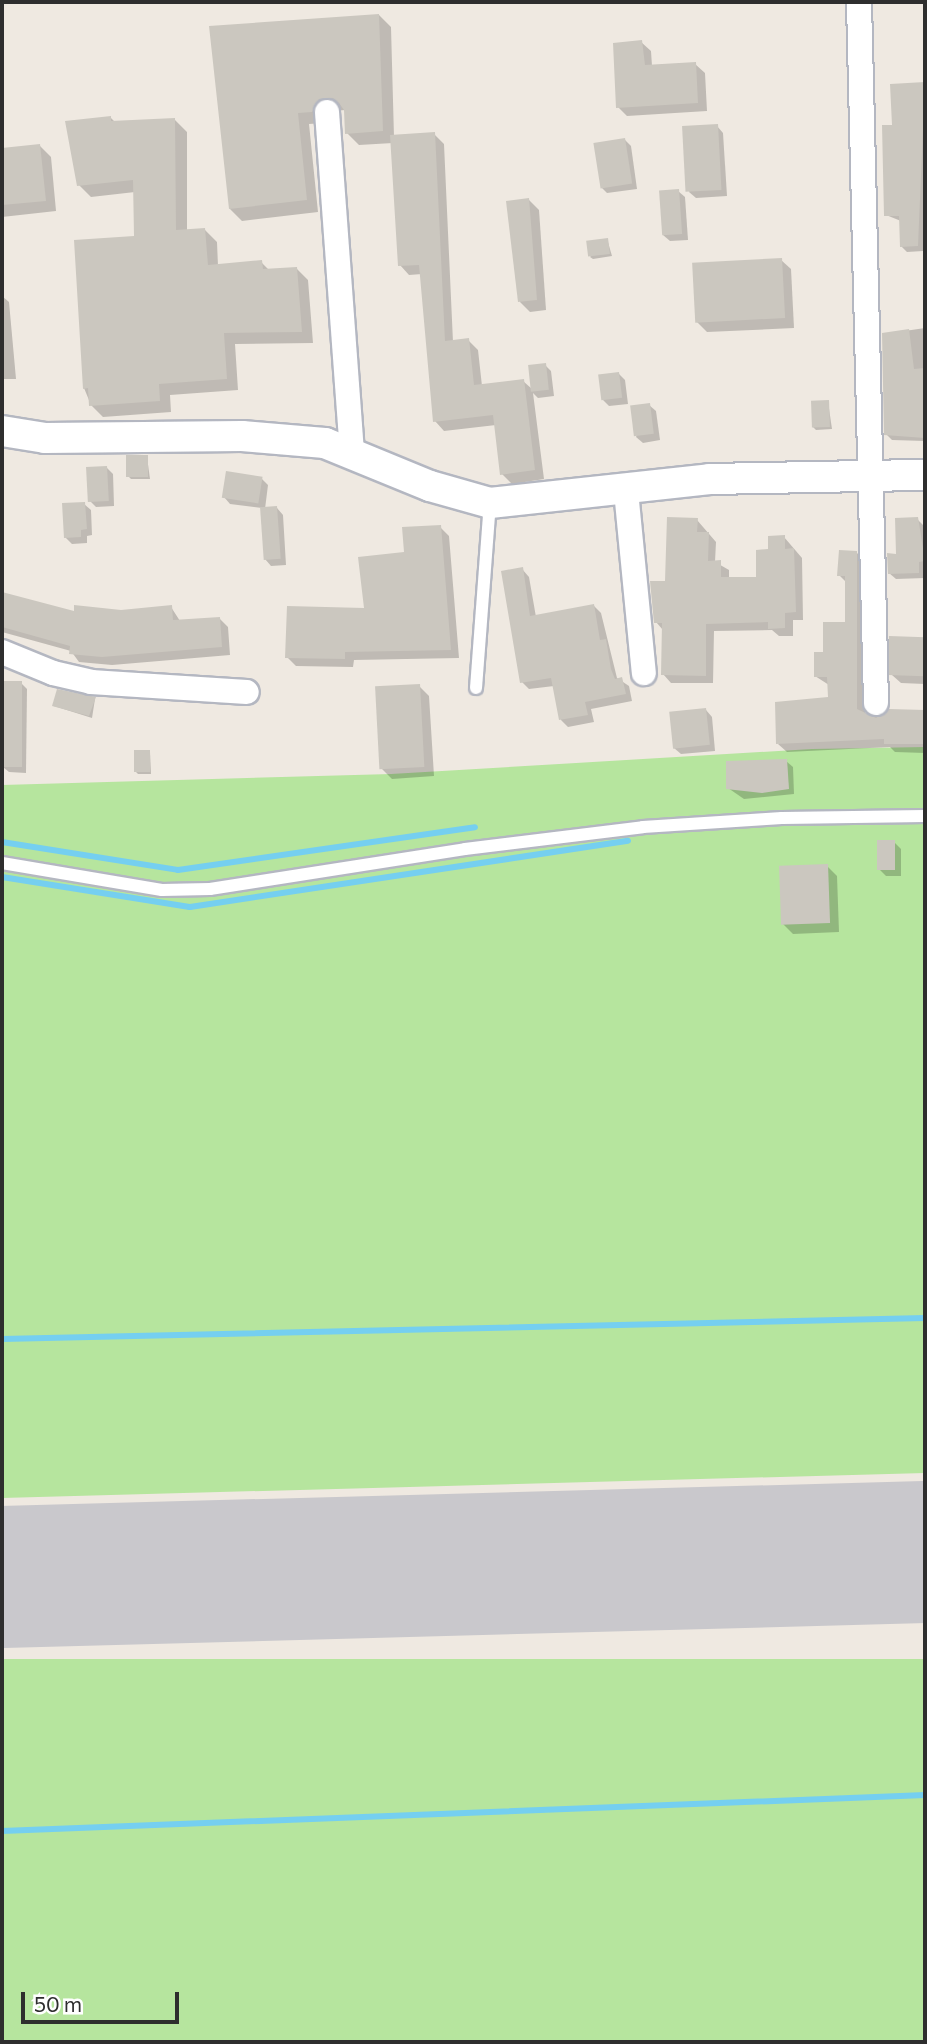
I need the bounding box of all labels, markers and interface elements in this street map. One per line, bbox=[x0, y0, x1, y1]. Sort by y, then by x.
scale bar bbox=[24, 1978, 182, 2022]
text: 50 m bbox=[34, 1991, 82, 2016]

